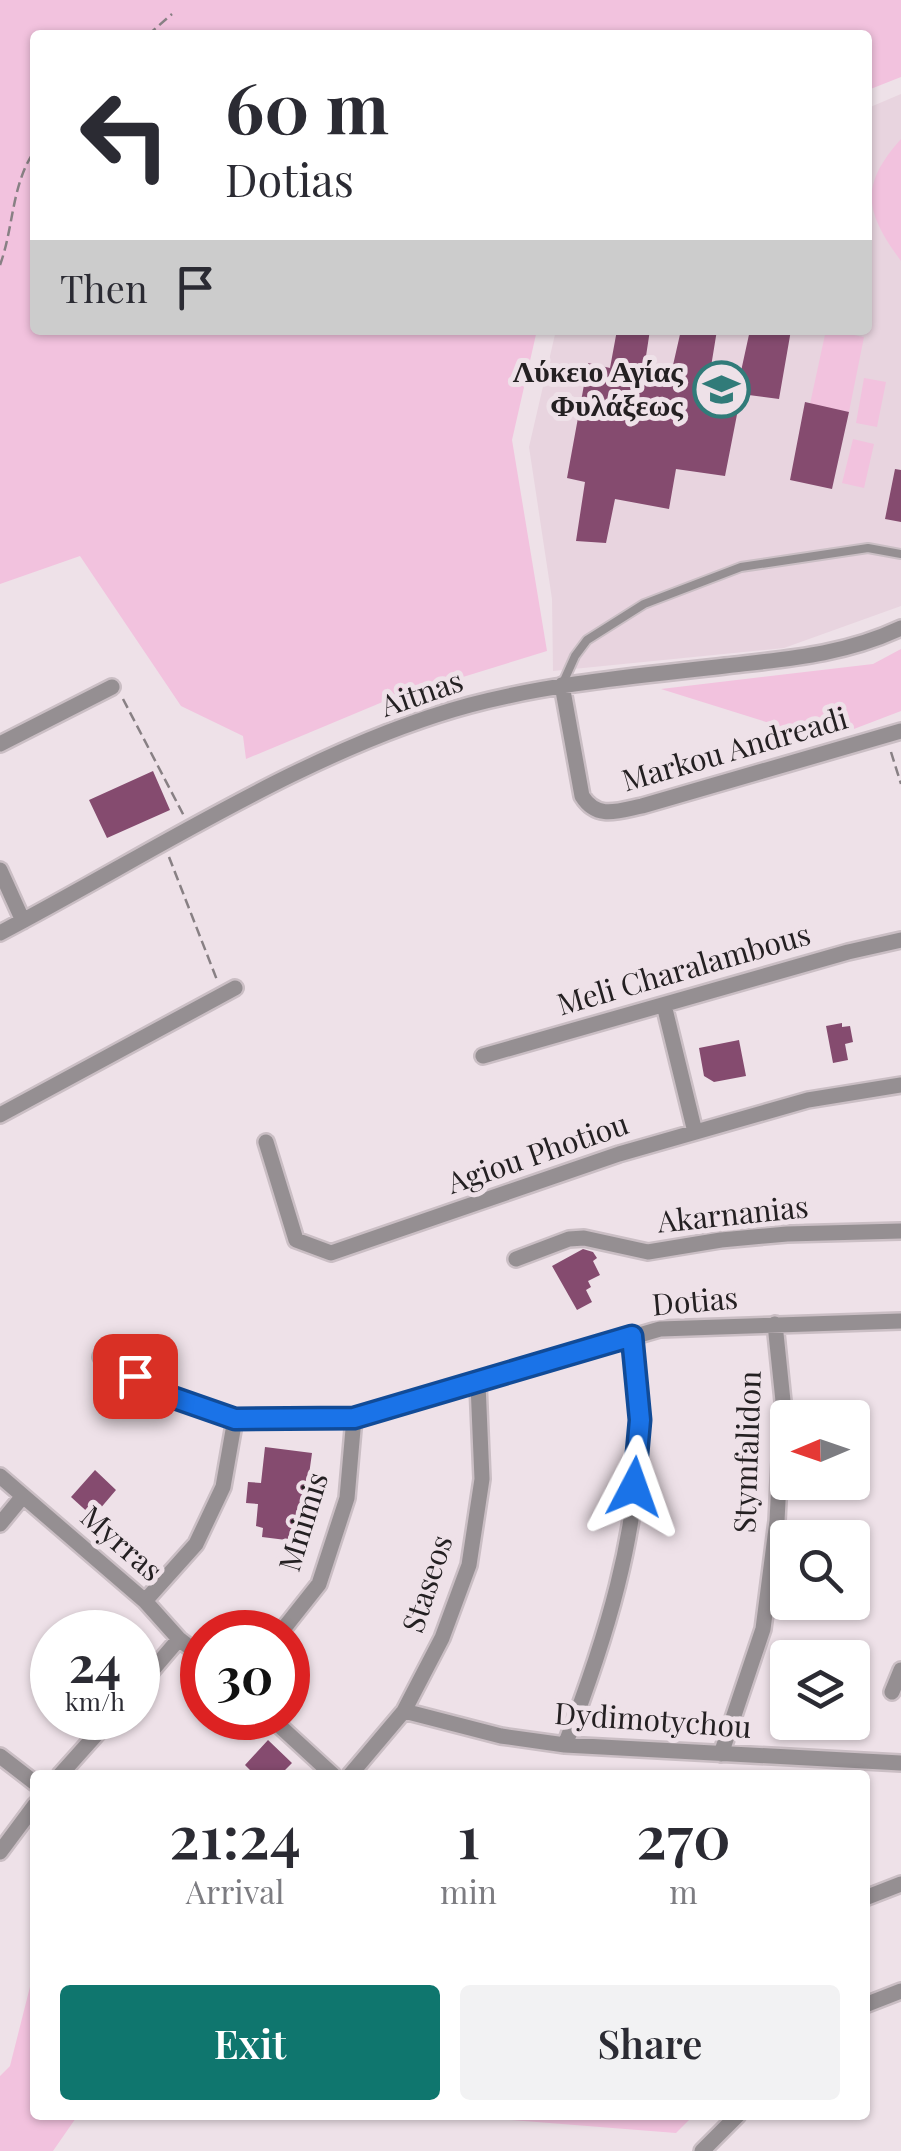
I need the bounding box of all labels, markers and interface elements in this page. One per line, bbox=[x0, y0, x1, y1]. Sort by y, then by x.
text: 60 m bbox=[225, 58, 389, 152]
icon: left bbox=[60, 70, 190, 200]
text: Dotias bbox=[225, 148, 354, 208]
icon: arrive bbox=[168, 260, 223, 315]
text: Then bbox=[60, 262, 148, 313]
place label: Λύκειο Αγίας Φυλάξεως bbox=[513, 350, 683, 424]
school or university icon: Λύκειο Αγίας Φυλάξεως bbox=[692, 359, 752, 419]
street label: Aitnas bbox=[374, 659, 468, 725]
street label: Markou Andreadi bbox=[617, 697, 852, 799]
street label: Meli Charalambous bbox=[552, 913, 815, 1023]
street label: Agiou Photiou bbox=[440, 1102, 633, 1202]
street label: Akarnanias bbox=[654, 1185, 810, 1241]
street label: Dotias bbox=[650, 1276, 739, 1324]
pin bbox=[93, 1334, 178, 1419]
icon: arrive bbox=[108, 1349, 163, 1404]
street label: Stymfalidon bbox=[723, 1370, 769, 1534]
north arrow bbox=[770, 1400, 870, 1500]
map controls bbox=[770, 1400, 870, 1740]
position arrow bbox=[582, 1435, 686, 1539]
street label: Mnimis bbox=[268, 1467, 336, 1576]
street label: Myrras bbox=[73, 1496, 172, 1589]
button: search bbox=[770, 1520, 870, 1620]
street label: Staseos bbox=[392, 1530, 461, 1637]
speed limit sign: 30 bbox=[180, 1610, 310, 1740]
text: 24 bbox=[69, 1629, 121, 1696]
button: layers bbox=[770, 1640, 870, 1740]
text: km/h bbox=[65, 1684, 125, 1717]
street label: Dydimotychou bbox=[553, 1692, 753, 1746]
text: 21:24 bbox=[169, 1794, 301, 1874]
text: 1 bbox=[457, 1794, 480, 1874]
text: 270 bbox=[636, 1794, 731, 1874]
text: Arrival bbox=[186, 1869, 284, 1912]
text: min bbox=[440, 1869, 497, 1912]
text: m bbox=[669, 1869, 698, 1912]
button: Exit bbox=[60, 1985, 440, 2100]
button: Share bbox=[460, 1985, 840, 2100]

